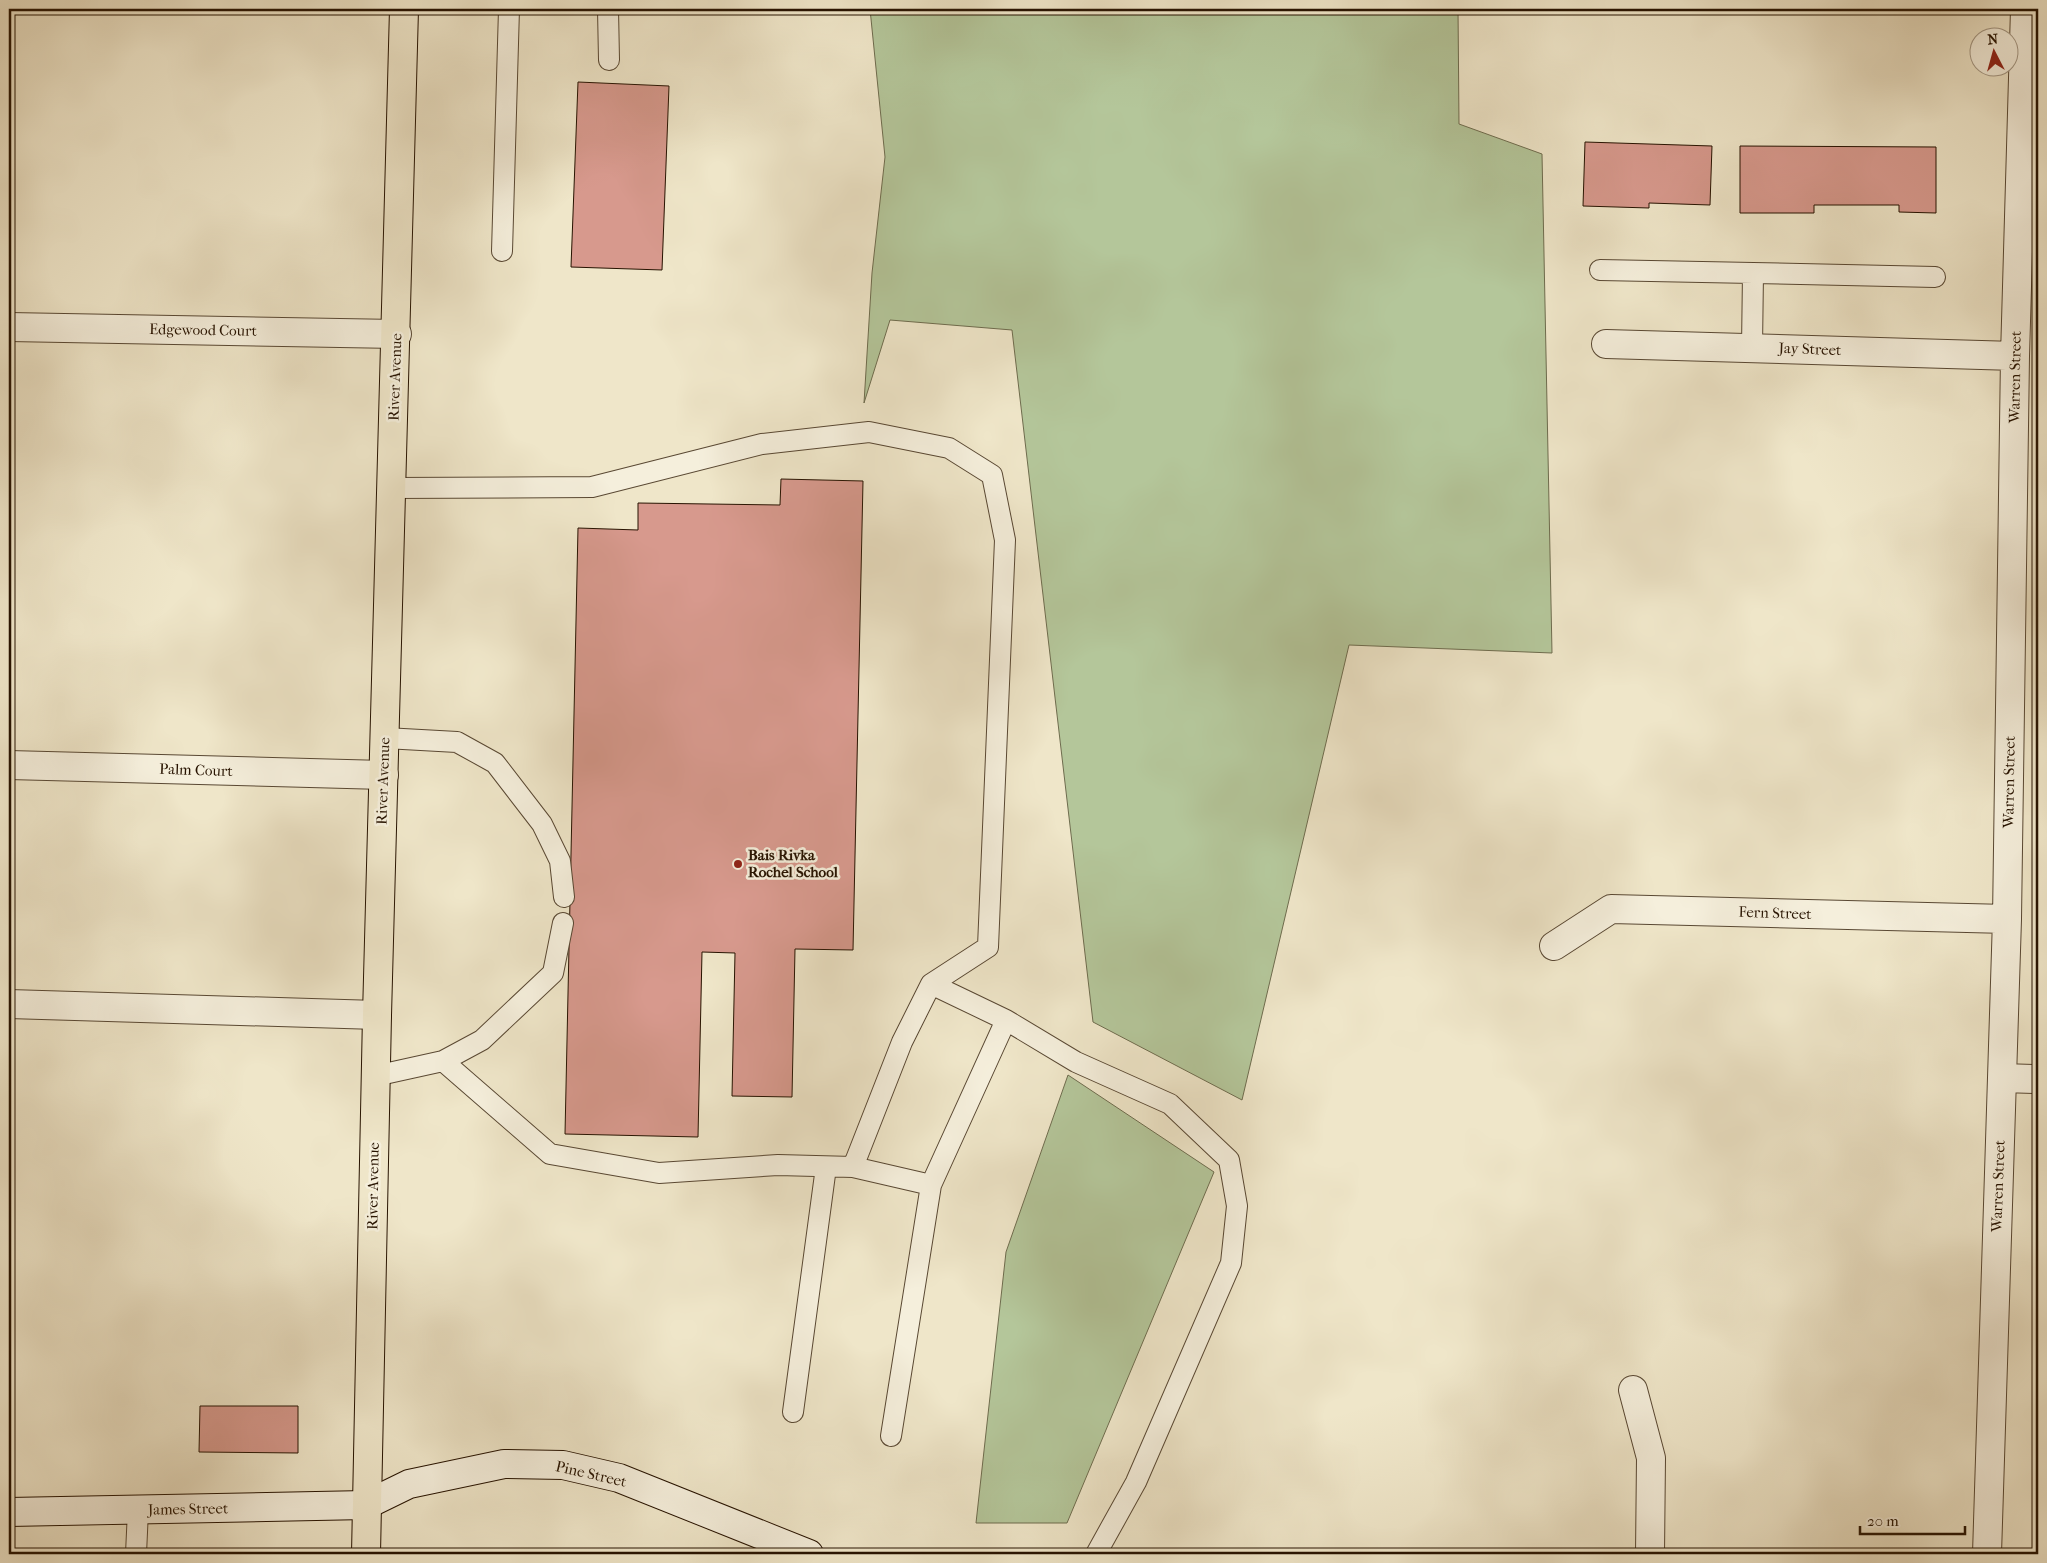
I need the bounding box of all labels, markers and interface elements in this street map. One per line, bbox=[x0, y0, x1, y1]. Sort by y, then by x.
north arrow bbox=[1970, 28, 2020, 78]
text: N bbox=[1987, 31, 1999, 49]
street label: Edgewood Court bbox=[149, 320, 258, 340]
street label: Warren Street bbox=[2005, 330, 2025, 424]
street label: River Avenue bbox=[384, 332, 406, 421]
street label: Jay Street bbox=[1777, 339, 1842, 359]
street label: Warren Street bbox=[1999, 735, 2019, 829]
street label: River Avenue bbox=[372, 736, 394, 825]
street label: Palm Court bbox=[159, 760, 234, 780]
place label: Bais Rivka Rochel School bbox=[748, 846, 839, 881]
marker: Bais Rivka Rochel School bbox=[732, 858, 744, 870]
street label: Fern Street bbox=[1738, 903, 1813, 923]
street label: Warren Street bbox=[1987, 1139, 2009, 1233]
street label: River Avenue bbox=[363, 1141, 383, 1230]
street label: Pine Street bbox=[554, 1457, 629, 1491]
street label: James Street bbox=[147, 1499, 229, 1519]
scale bar bbox=[1860, 1503, 1964, 1535]
text: 20 m bbox=[1867, 1512, 1899, 1530]

